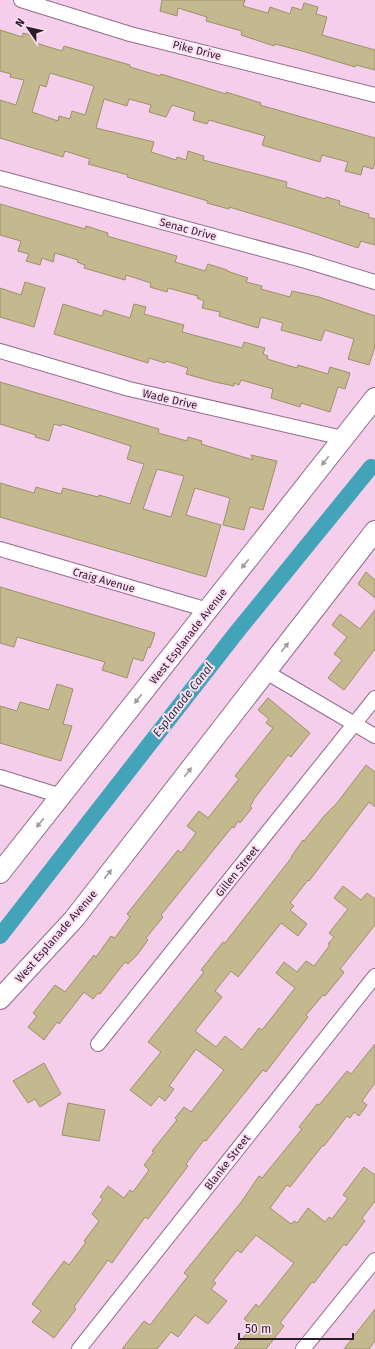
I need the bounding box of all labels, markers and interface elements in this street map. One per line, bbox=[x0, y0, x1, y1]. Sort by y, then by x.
north arrow bbox=[8, 8, 48, 48]
text: N bbox=[13, 16, 28, 29]
street label: Pike Drive bbox=[171, 38, 223, 63]
street label: Senac Drive bbox=[158, 216, 218, 243]
street label: Wade Drive bbox=[141, 387, 199, 412]
one-way arrow bbox=[321, 456, 329, 467]
one-way arrow bbox=[240, 558, 249, 569]
street label: Craig Avenue bbox=[71, 565, 136, 596]
street label: West Esplanade Avenue bbox=[147, 586, 230, 687]
one-way arrow bbox=[281, 641, 289, 652]
water label: Esplanade Canal bbox=[150, 660, 216, 740]
one-way arrow bbox=[134, 693, 142, 704]
one-way arrow bbox=[184, 766, 192, 777]
one-way arrow bbox=[36, 817, 45, 828]
street label: Gillen Street bbox=[213, 843, 262, 899]
one-way arrow bbox=[104, 869, 113, 880]
street label: West Esplanade Avenue bbox=[13, 888, 100, 985]
street label: Blanke Street bbox=[202, 1132, 253, 1193]
scale bar bbox=[239, 1315, 353, 1341]
text: 50 m bbox=[245, 1322, 271, 1336]

